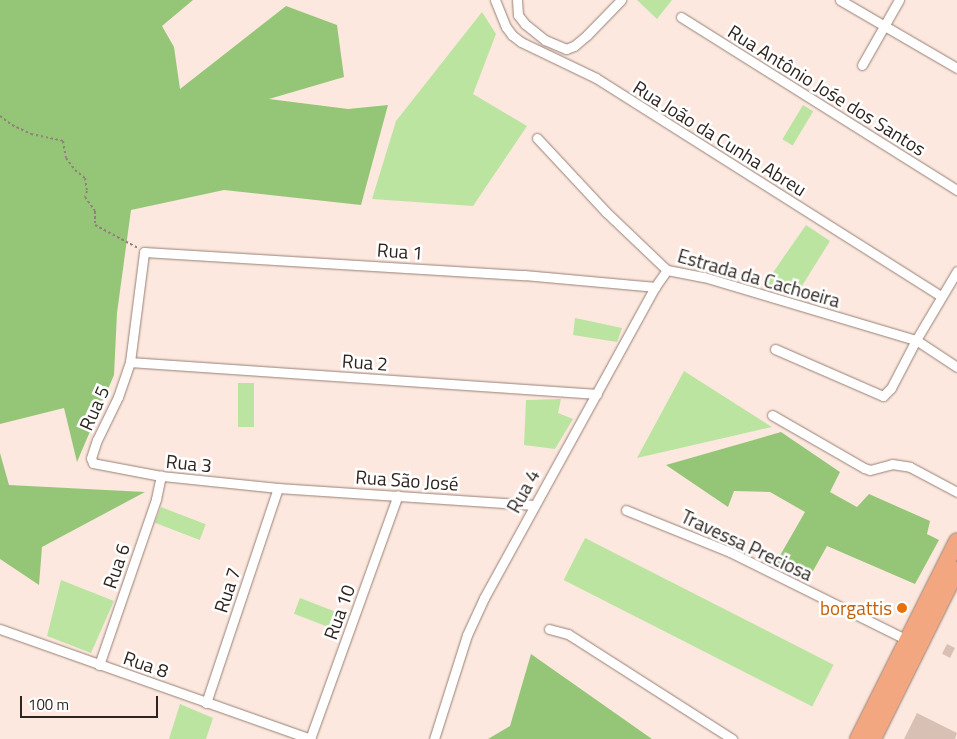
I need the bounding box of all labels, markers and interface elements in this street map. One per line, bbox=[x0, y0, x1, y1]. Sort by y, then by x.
street label: Rua Antônio Jośe dos Santos bbox=[724, 20, 930, 160]
street label: Rua João da Cunha Abreu bbox=[629, 75, 811, 201]
street label: Rua 1 bbox=[376, 238, 424, 264]
street label: Estrada da Cachoeira bbox=[675, 244, 843, 312]
street label: Rua 2 bbox=[341, 349, 389, 375]
street label: Rua 5 bbox=[74, 382, 114, 434]
street label: Rua 3 bbox=[165, 449, 213, 477]
street label: Rua São José bbox=[355, 465, 459, 495]
street label: Rua 4 bbox=[502, 465, 544, 517]
street label: Travessa Preciosa bbox=[678, 505, 816, 585]
street label: Rua 6 bbox=[98, 541, 134, 591]
street label: Rua 7 bbox=[209, 565, 245, 615]
street label: Rua 10 bbox=[319, 581, 359, 643]
place label: borgattis bbox=[820, 597, 892, 619]
marker: borgattis bbox=[896, 602, 908, 614]
street label: Rua 8 bbox=[121, 646, 171, 682]
scale bar bbox=[22, 686, 160, 718]
text: 100 m bbox=[28, 693, 69, 716]

